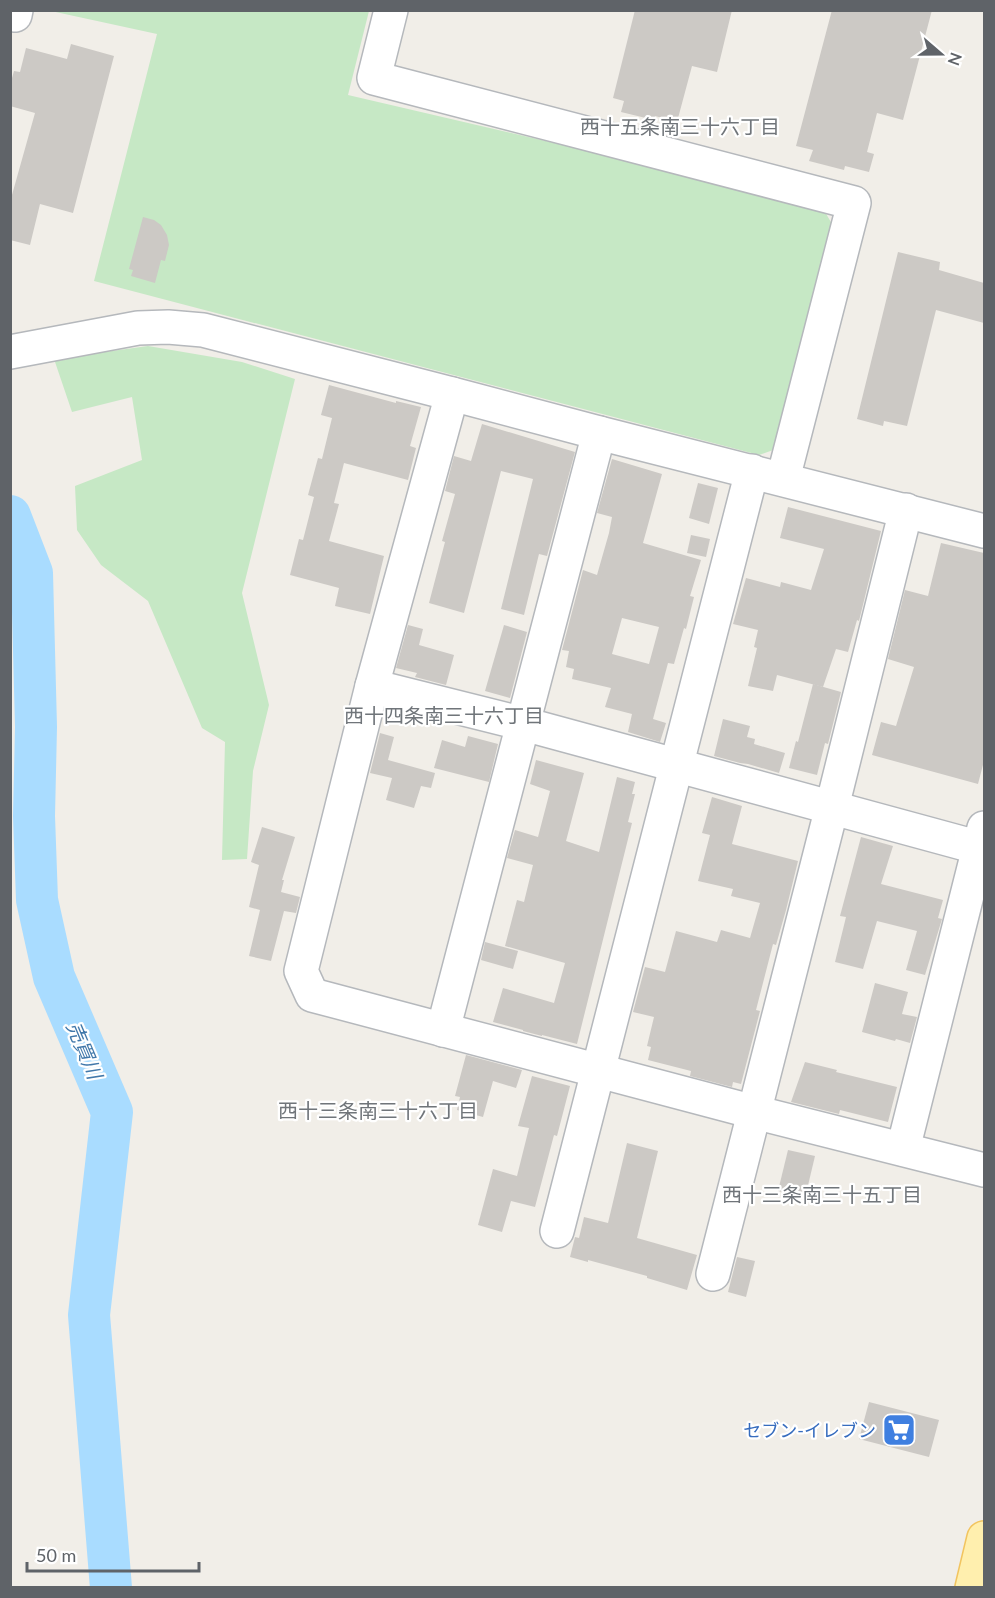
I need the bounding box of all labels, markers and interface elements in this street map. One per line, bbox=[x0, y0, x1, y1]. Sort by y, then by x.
north arrow bbox=[911, 24, 971, 84]
text: N bbox=[945, 50, 967, 68]
district label: 西十五条南三十六丁目 bbox=[580, 114, 780, 138]
district label: 西十四条南三十六丁目 bbox=[344, 703, 544, 727]
water label: 売買川 bbox=[62, 1018, 109, 1084]
district label: 西十三条南三十六丁目 bbox=[278, 1098, 478, 1122]
district label: 西十三条南三十五丁目 bbox=[722, 1182, 922, 1206]
supermarket icon: セブン-イレブン bbox=[881, 1412, 917, 1448]
place label: セブン-イレブン bbox=[743, 1419, 876, 1441]
scale bar bbox=[27, 1535, 200, 1573]
text: 50 m bbox=[36, 1544, 76, 1566]

